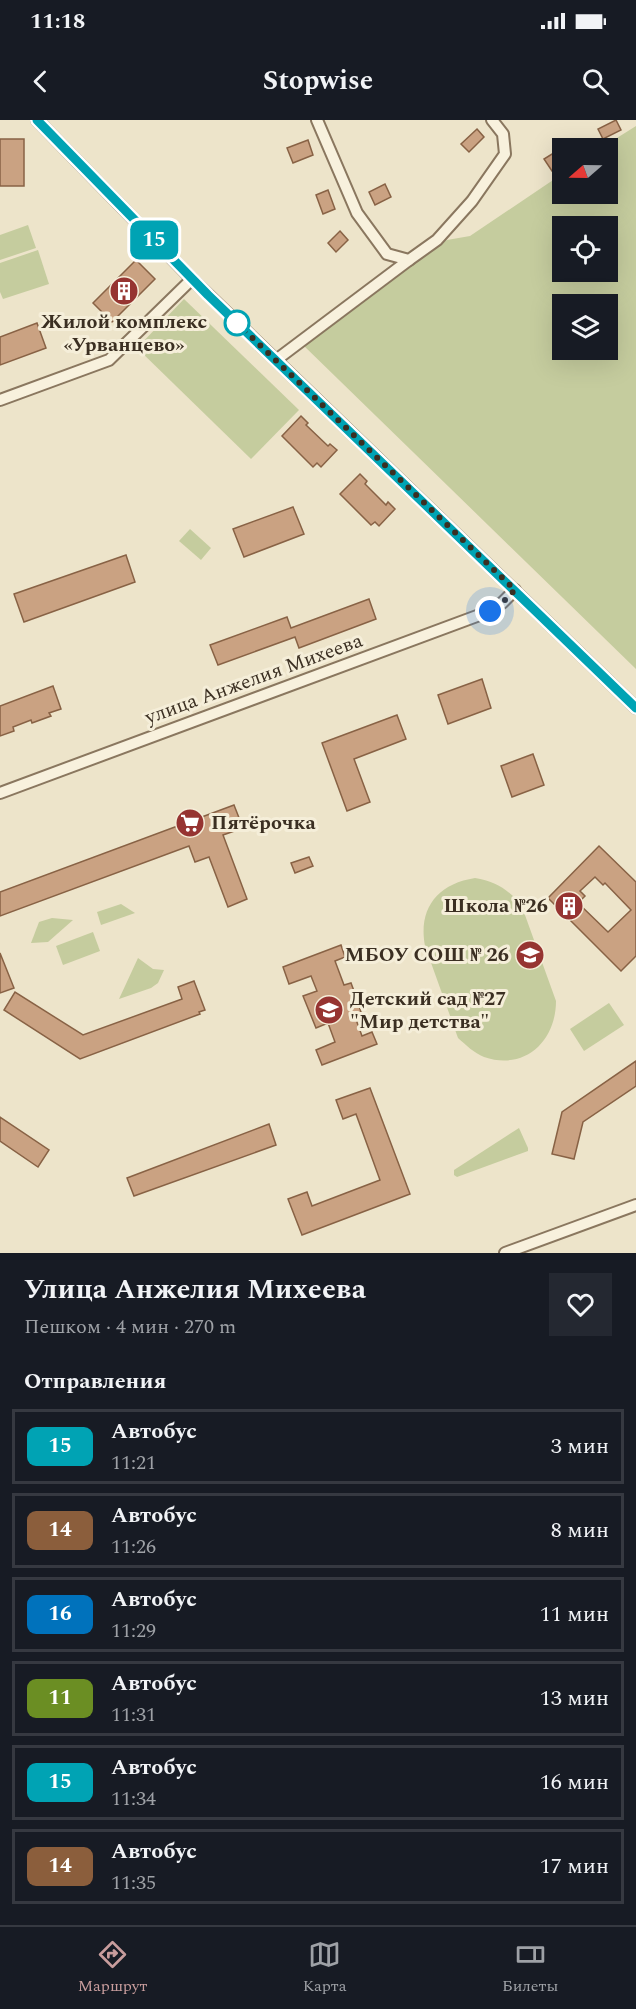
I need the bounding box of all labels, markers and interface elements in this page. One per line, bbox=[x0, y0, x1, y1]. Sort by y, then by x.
text: 11:18 bbox=[30, 5, 85, 38]
text: Stopwise bbox=[263, 60, 373, 102]
icon: back bbox=[24, 65, 57, 98]
icon: search bbox=[579, 65, 612, 98]
north arrow bbox=[552, 138, 618, 204]
map controls bbox=[552, 138, 618, 360]
button: locate bbox=[552, 216, 618, 282]
line badge: 15 bbox=[127, 220, 181, 260]
text: 15 bbox=[142, 224, 166, 256]
building icon: Жилой комплекс «Урванцево» bbox=[108, 275, 140, 307]
button: layers bbox=[552, 294, 618, 360]
place label: Жилой комплекс «Урванцево» bbox=[41, 307, 207, 360]
unlabelled marker bbox=[224, 310, 250, 336]
your location bbox=[475, 596, 505, 626]
street label: улица Анжелия Михеева bbox=[140, 626, 367, 733]
supermarket icon: Пятёрочка bbox=[174, 807, 206, 839]
place label: Пятёрочка bbox=[211, 808, 317, 838]
building icon: Школа №26 bbox=[553, 890, 585, 922]
place label: Школа №26 bbox=[444, 891, 548, 921]
school or university icon: МБОУ СОШ № 26 bbox=[514, 939, 546, 971]
place label: МБОУ СОШ № 26 bbox=[345, 940, 509, 970]
place label: Детский сад №27 "Мир детства" bbox=[350, 984, 506, 1037]
school or university icon: Детский сад №27 "Мир детства" bbox=[313, 994, 345, 1026]
text: Улица Анжелия Михеева bbox=[24, 1268, 366, 1311]
button: heart bbox=[549, 1273, 612, 1336]
text: Пешком · 4 мин · 270 m bbox=[24, 1312, 236, 1342]
text: Отправления bbox=[24, 1365, 166, 1398]
text: Автобус bbox=[111, 1415, 197, 1448]
text: 15 bbox=[48, 1430, 72, 1462]
text: 3 мин bbox=[551, 1430, 609, 1463]
text: 11:21 bbox=[111, 1448, 156, 1478]
text: Автобус bbox=[111, 1499, 197, 1532]
text: 14 bbox=[48, 1514, 72, 1546]
text: 8 мин bbox=[551, 1514, 609, 1547]
text: 11:26 bbox=[111, 1532, 156, 1562]
text: Автобус bbox=[111, 1583, 197, 1616]
text: 16 bbox=[48, 1598, 72, 1630]
text: 11 мин bbox=[540, 1598, 609, 1631]
text: 11:29 bbox=[111, 1616, 156, 1646]
text: Автобус bbox=[111, 1667, 197, 1700]
text: 11 bbox=[48, 1682, 72, 1714]
text: 13 мин bbox=[540, 1682, 609, 1715]
text: 11:31 bbox=[111, 1700, 156, 1730]
text: Автобус bbox=[111, 1751, 197, 1784]
text: 15 bbox=[48, 1766, 72, 1798]
text: 16 мин bbox=[540, 1766, 609, 1799]
text: 11:34 bbox=[111, 1784, 156, 1814]
text: Автобус bbox=[111, 1835, 197, 1868]
text: 14 bbox=[48, 1850, 72, 1882]
text: 17 мин bbox=[540, 1850, 609, 1883]
text: 11:35 bbox=[111, 1868, 156, 1898]
tab: Маршрут bbox=[78, 1938, 147, 1998]
tab: Карта bbox=[303, 1938, 347, 1998]
tab: Билеты bbox=[502, 1938, 558, 1998]

